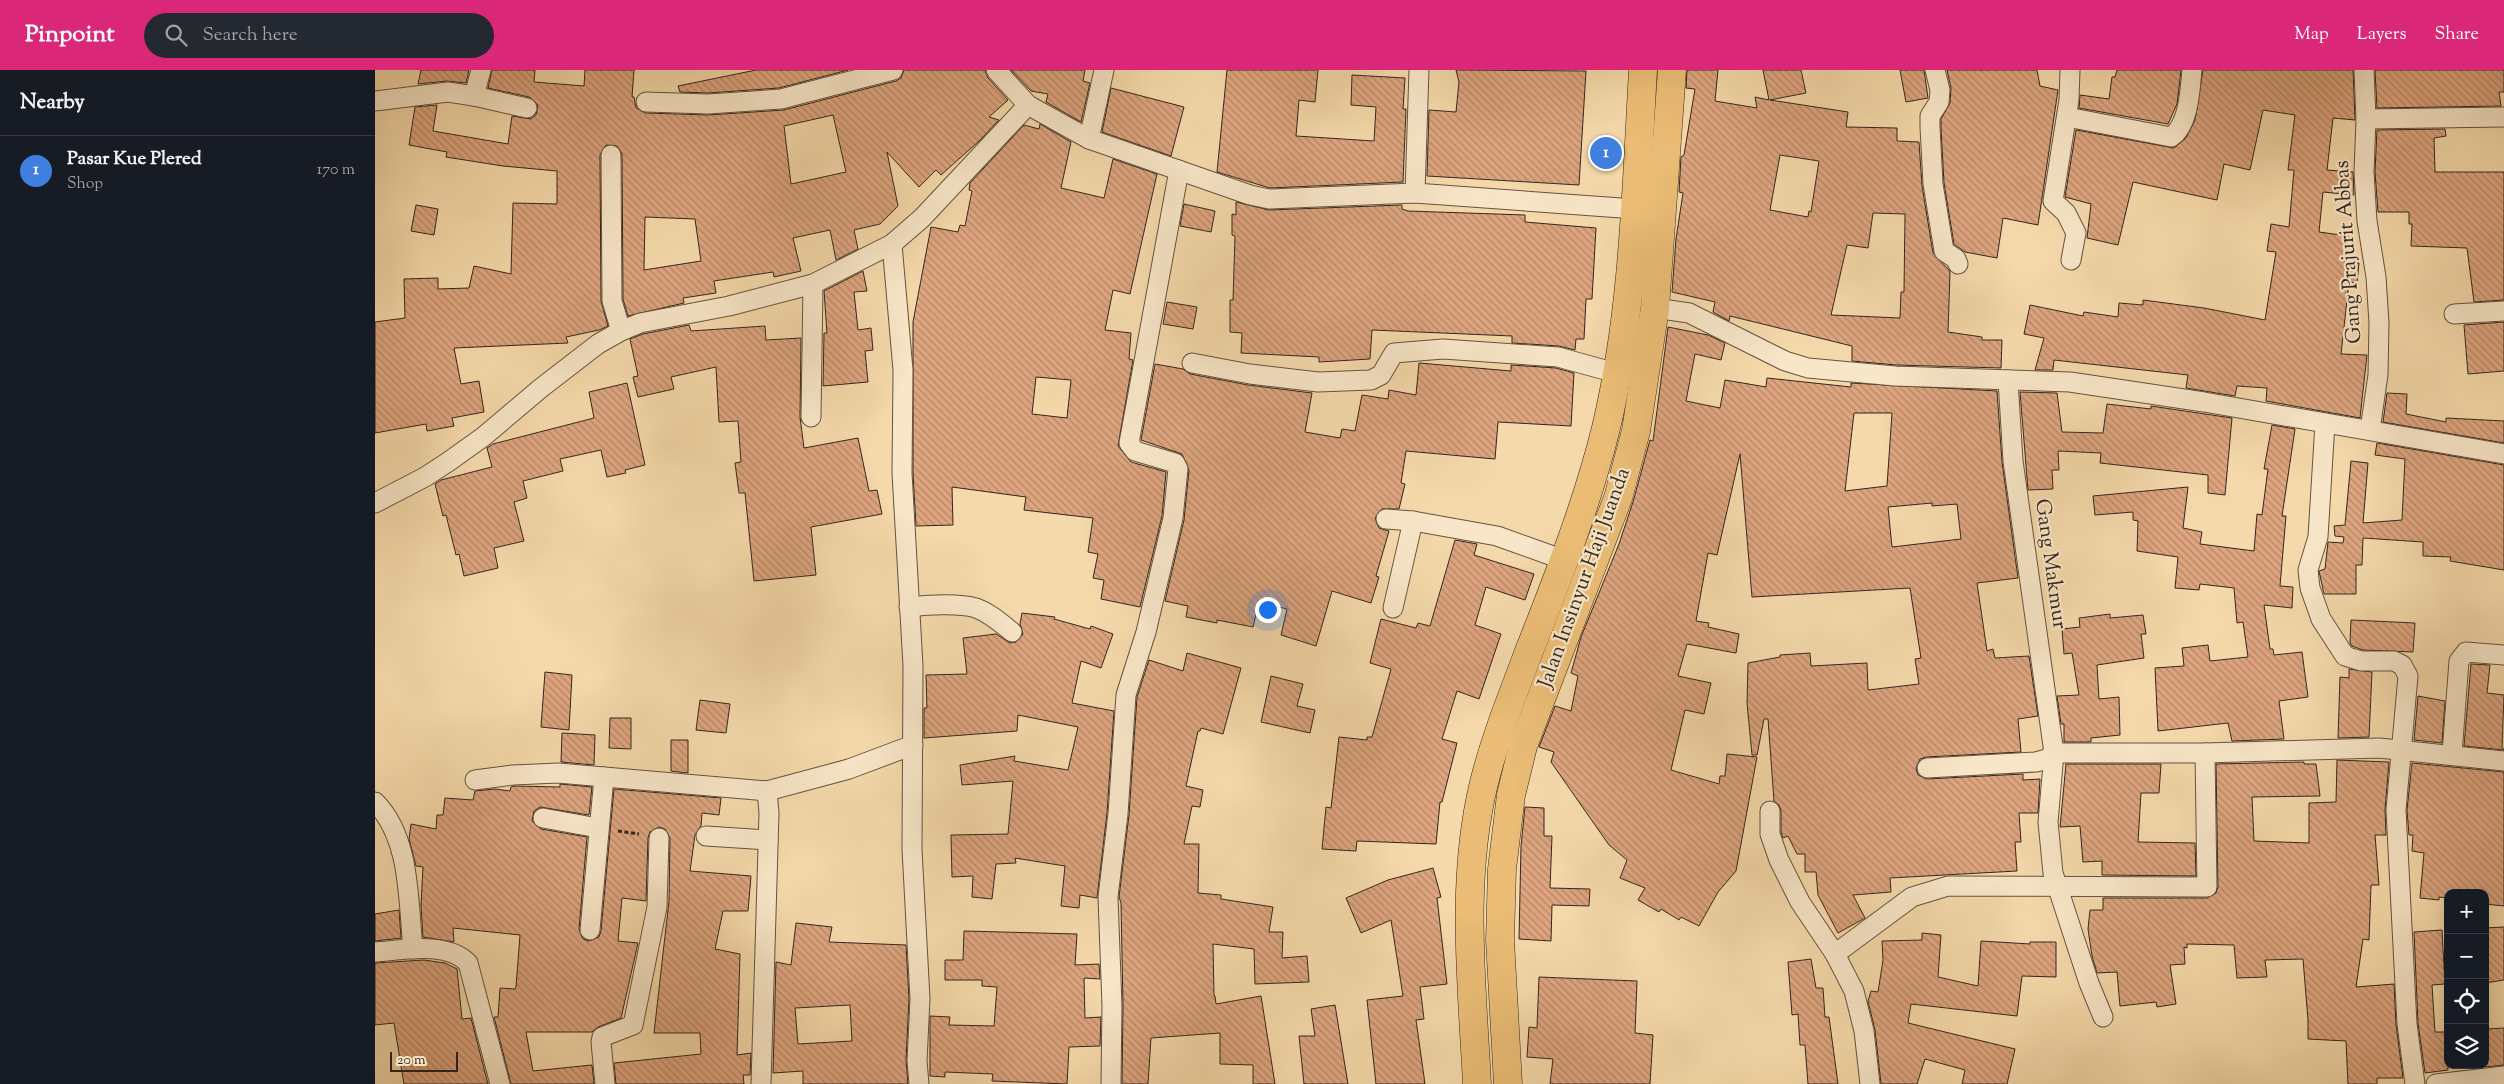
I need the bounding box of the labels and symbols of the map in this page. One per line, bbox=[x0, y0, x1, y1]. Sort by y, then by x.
pin: 1 bbox=[1590, 134, 1622, 172]
street label: Gang Prajurit Abbas bbox=[2328, 159, 2370, 345]
street label: Jalan Insinyur Haji Juanda bbox=[1531, 463, 1639, 693]
street label: Gang Makmur bbox=[2026, 497, 2074, 631]
your location bbox=[1255, 597, 1281, 623]
scale bar bbox=[390, 1049, 457, 1072]

